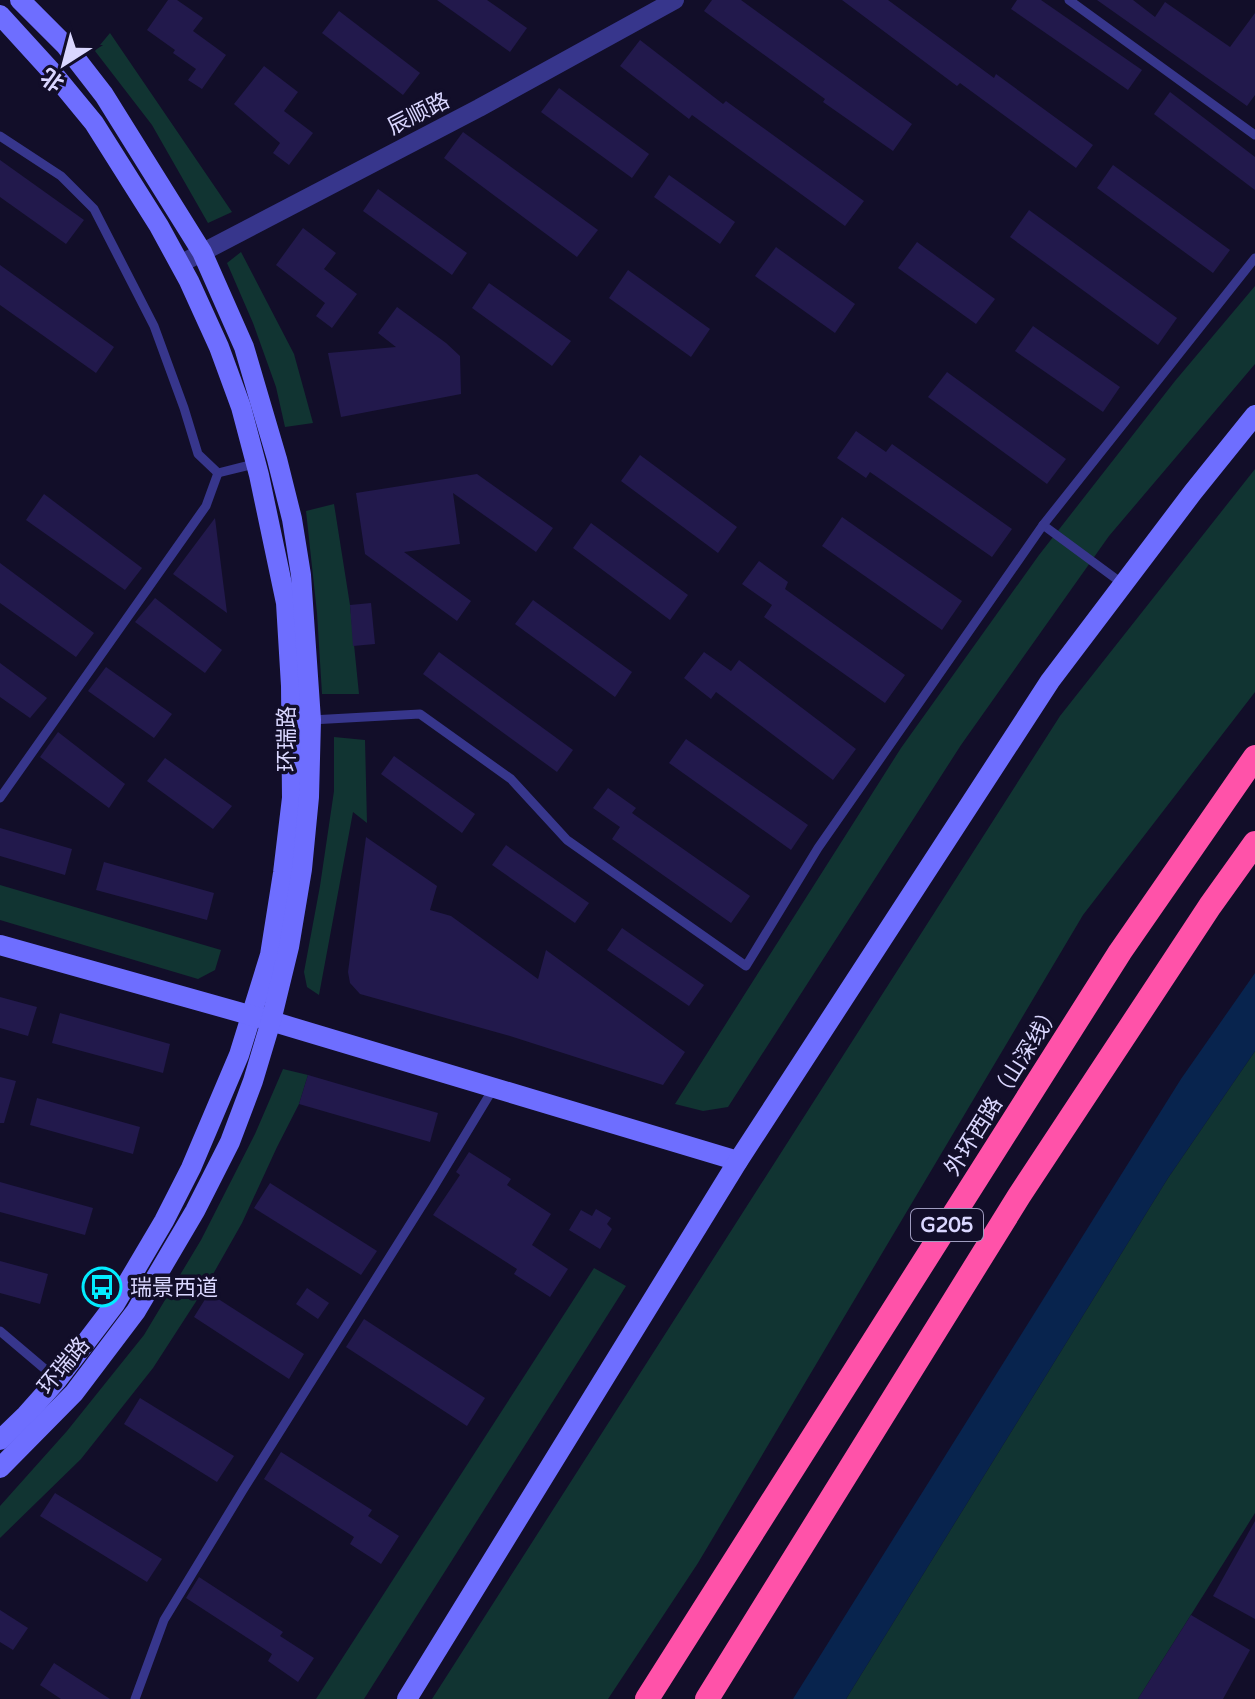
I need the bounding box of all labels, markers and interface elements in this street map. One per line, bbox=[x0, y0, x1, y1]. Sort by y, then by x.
north arrow bbox=[24, 24, 104, 104]
text: 北 bbox=[36, 62, 69, 96]
street label: 辰顺路 bbox=[383, 87, 454, 140]
street label: 环瑞路 bbox=[274, 706, 300, 772]
street label: 外环西路（山深线） bbox=[939, 999, 1066, 1180]
road number: G205 bbox=[911, 1209, 983, 1241]
bus stop icon: 瑞景西道 bbox=[81, 1266, 123, 1308]
place label: 瑞景西道 bbox=[130, 1275, 218, 1301]
street label: 环瑞路 bbox=[33, 1332, 95, 1399]

